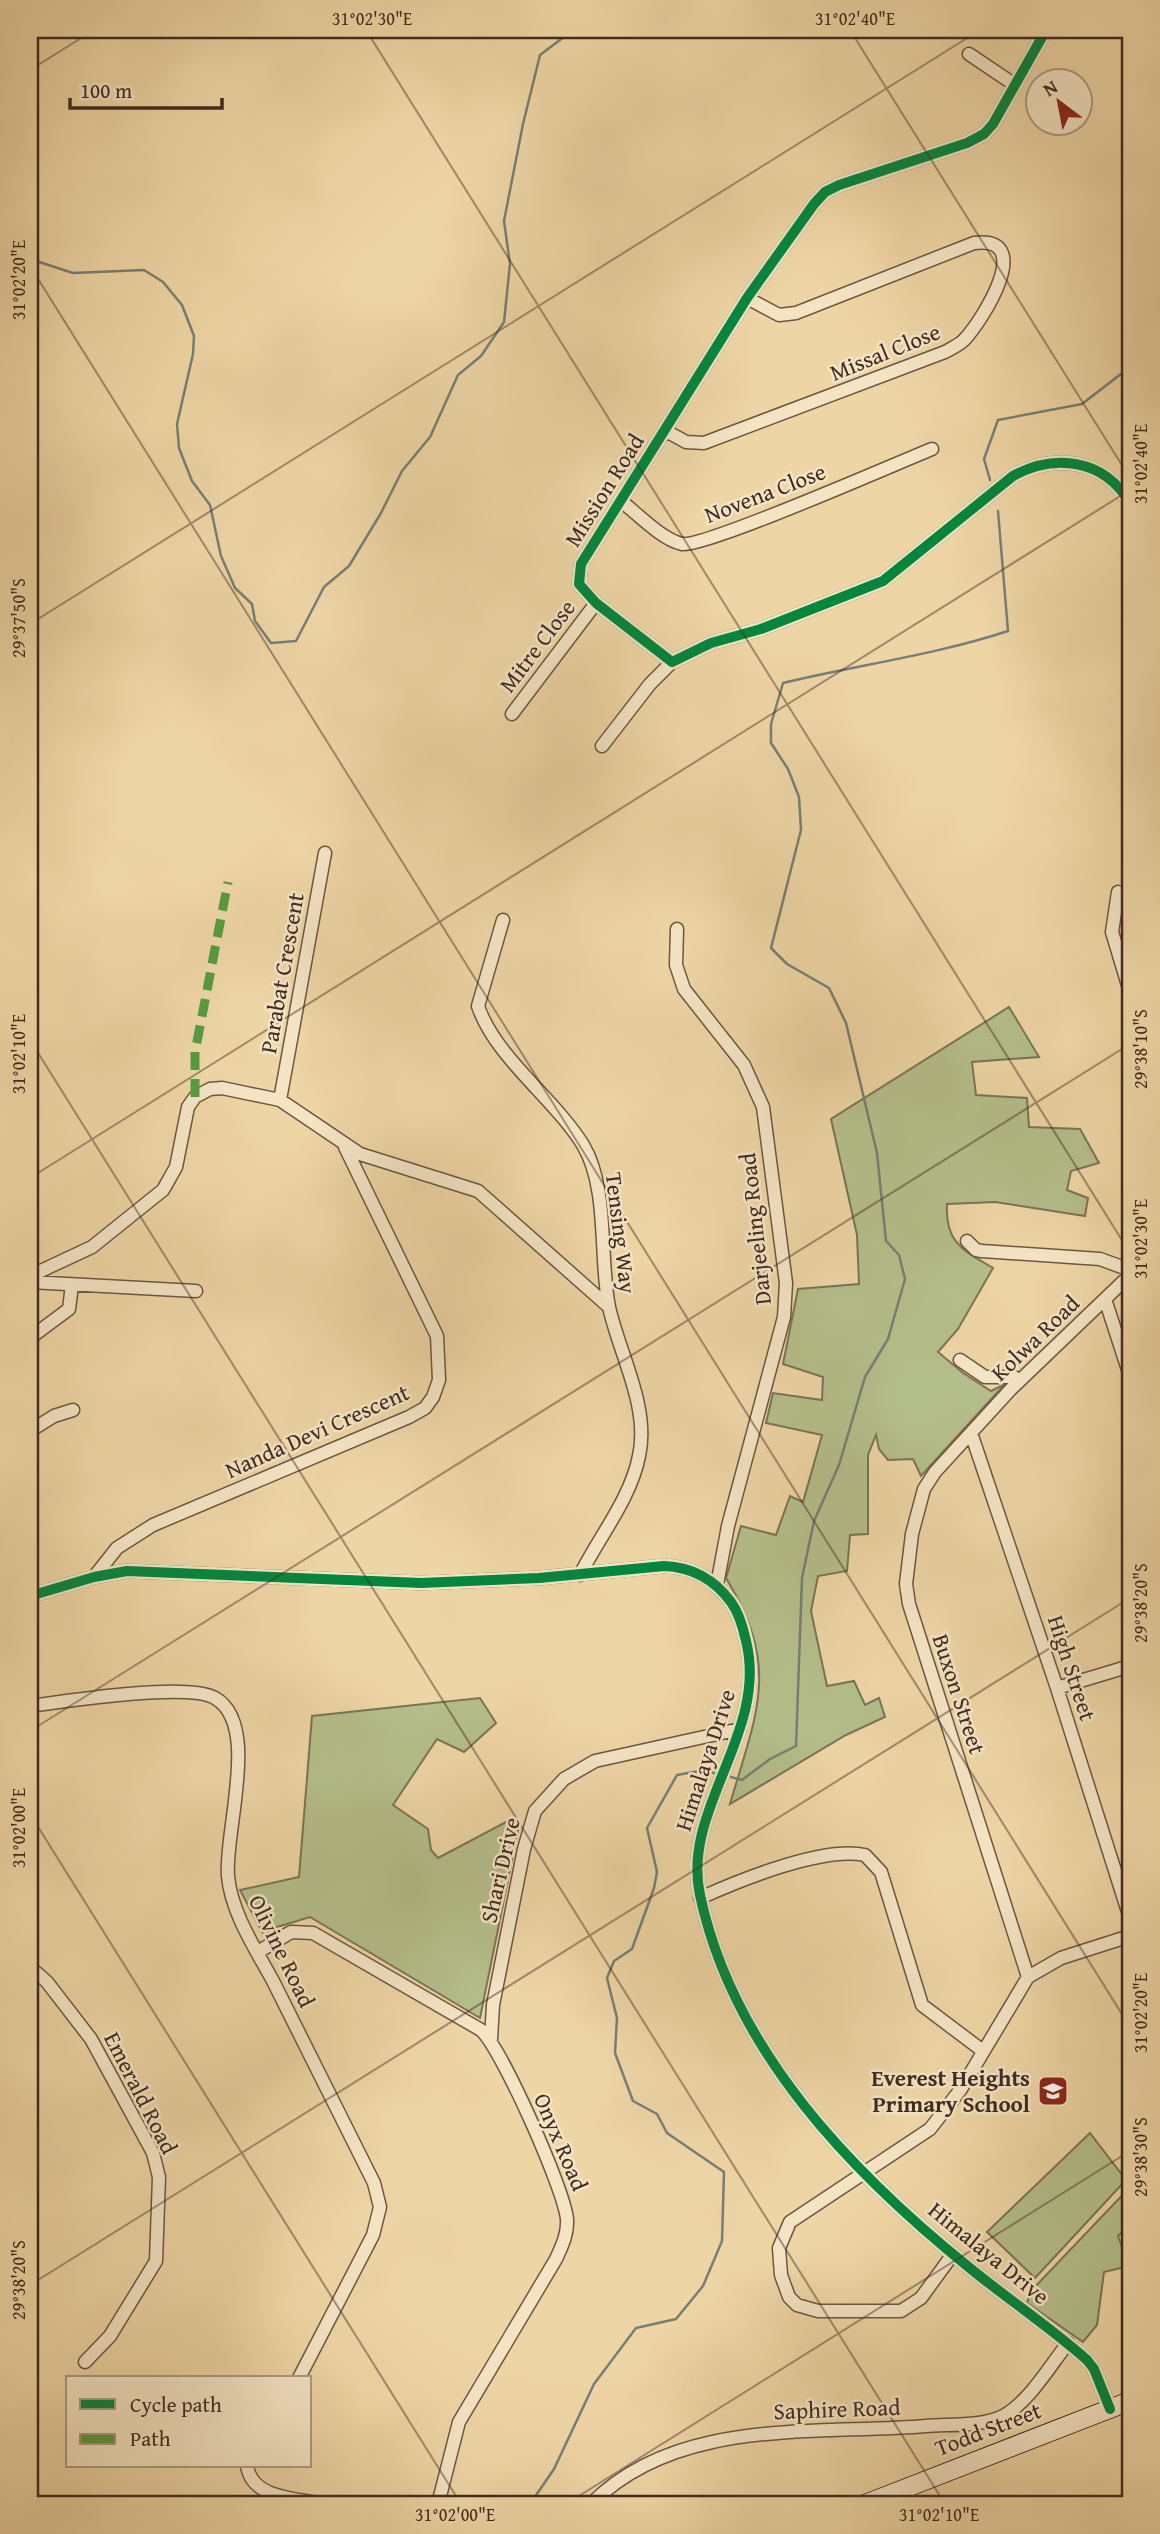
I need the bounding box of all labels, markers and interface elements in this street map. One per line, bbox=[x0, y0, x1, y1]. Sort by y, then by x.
text: 31°02'30"E bbox=[332, 5, 412, 32]
text: 31°02'40"E bbox=[815, 5, 895, 32]
scale bar bbox=[70, 66, 222, 110]
north arrow bbox=[1024, 66, 1094, 136]
text: N bbox=[1037, 72, 1063, 103]
text: 100 m bbox=[80, 75, 132, 106]
text: 31°02'20"E bbox=[5, 240, 32, 320]
street label: Missal Close bbox=[825, 314, 945, 389]
text: 31°02'40"E bbox=[1127, 424, 1154, 504]
street label: Mission Road bbox=[556, 426, 652, 553]
street label: Novena Close bbox=[699, 454, 830, 531]
text: 29°37'50"S bbox=[5, 578, 32, 658]
street label: Mitre Close bbox=[491, 592, 583, 699]
street label: Parabat Crescent bbox=[251, 890, 312, 1056]
text: 29°38'10"S bbox=[1127, 1009, 1154, 1089]
text: 31°02'10"E bbox=[5, 1014, 32, 1094]
street label: Darjeeling Road bbox=[730, 1151, 779, 1307]
street label: Tensing Way bbox=[598, 1171, 645, 1296]
text: 31°02'30"E bbox=[1127, 1199, 1154, 1279]
street label: Kolwa Road bbox=[983, 1286, 1087, 1388]
street label: Nanda Devi Crescent bbox=[219, 1375, 414, 1486]
text: 29°38'20"S bbox=[1127, 1563, 1154, 1643]
street label: High Street bbox=[1040, 1611, 1105, 1725]
street label: Buxon Street bbox=[925, 1629, 994, 1758]
street label: Himalaya Drive bbox=[666, 1685, 743, 1835]
text: 31°02'00"E bbox=[5, 1788, 32, 1868]
street label: Shari Drive bbox=[471, 1814, 528, 1926]
street label: Olivine Road bbox=[241, 1889, 324, 2013]
text: 31°02'20"E bbox=[1127, 1973, 1154, 2053]
street label: Emerald Road bbox=[96, 2026, 187, 2160]
place label: Everest Heights Primary School bbox=[871, 2061, 1030, 2120]
school or university icon: Everest Heights Primary School bbox=[1036, 2074, 1070, 2108]
street label: Onyx Road bbox=[526, 2088, 597, 2196]
text: 29°38'30"S bbox=[1127, 2117, 1154, 2197]
street label: Himalaya Drive bbox=[922, 2193, 1057, 2312]
text: 29°38'20"S bbox=[5, 2240, 32, 2320]
legend bbox=[66, 2376, 312, 2468]
text: Cycle path bbox=[130, 2389, 222, 2420]
street label: Saphire Road bbox=[773, 2390, 902, 2427]
street label: Todd Street bbox=[930, 2393, 1046, 2464]
text: Path bbox=[130, 2423, 171, 2454]
text: 31°02'00"E bbox=[415, 2501, 495, 2528]
text: 31°02'10"E bbox=[899, 2501, 979, 2528]

